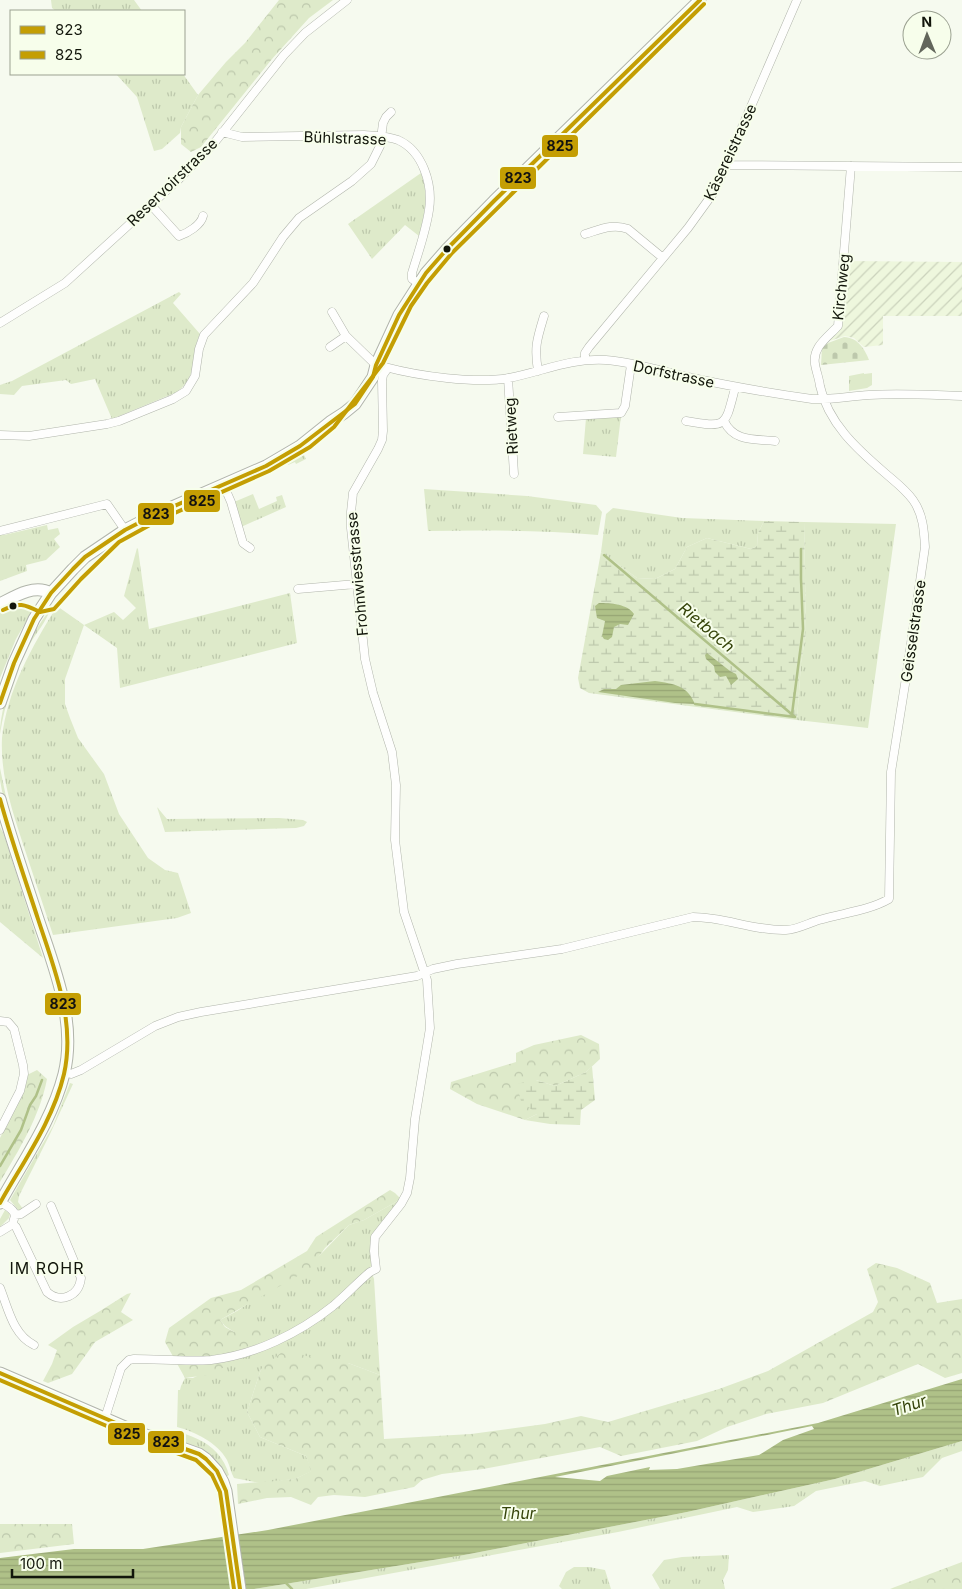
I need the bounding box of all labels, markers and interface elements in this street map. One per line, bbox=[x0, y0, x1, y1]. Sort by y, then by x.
legend bbox=[10, 10, 185, 75]
north arrow bbox=[902, 10, 952, 60]
text: N bbox=[921, 13, 932, 30]
text: 823 bbox=[55, 20, 83, 39]
text: 825 bbox=[55, 45, 83, 64]
street label: Käsereistrasse bbox=[699, 101, 761, 203]
street label: Bühlstrasse bbox=[303, 127, 387, 149]
street label: Reservoirstrasse bbox=[123, 134, 221, 230]
line badge: 825 bbox=[541, 134, 579, 158]
text: 825 bbox=[547, 137, 573, 154]
line badge: 823 bbox=[499, 166, 537, 190]
text: 823 bbox=[505, 169, 531, 186]
unlabelled marker bbox=[442, 244, 452, 254]
street label: Kirchweg bbox=[828, 253, 854, 321]
street label: Dorfstrasse bbox=[632, 356, 716, 392]
street label: Rietweg bbox=[500, 397, 522, 455]
line badge: 825 bbox=[183, 489, 221, 513]
text: 825 bbox=[189, 492, 215, 509]
line badge: 823 bbox=[137, 502, 175, 526]
text: 823 bbox=[143, 505, 169, 522]
street label: Frohnwiesstrasse bbox=[342, 511, 372, 637]
street label: Geisselstrasse bbox=[896, 579, 930, 683]
water label: Rietbach bbox=[675, 598, 739, 656]
unlabelled marker bbox=[8, 601, 18, 611]
line badge: 823 bbox=[44, 992, 82, 1016]
text: 823 bbox=[50, 995, 76, 1012]
district label: IM ROHR bbox=[10, 1258, 84, 1278]
water label: Thur bbox=[889, 1390, 930, 1420]
line badge: 825 bbox=[107, 1422, 146, 1446]
text: 825 bbox=[114, 1425, 140, 1442]
line badge: 823 bbox=[147, 1430, 185, 1454]
text: 823 bbox=[153, 1433, 179, 1450]
water label: Thur bbox=[500, 1503, 537, 1523]
scale bar bbox=[12, 1546, 134, 1578]
text: 100 m bbox=[20, 1554, 62, 1573]

